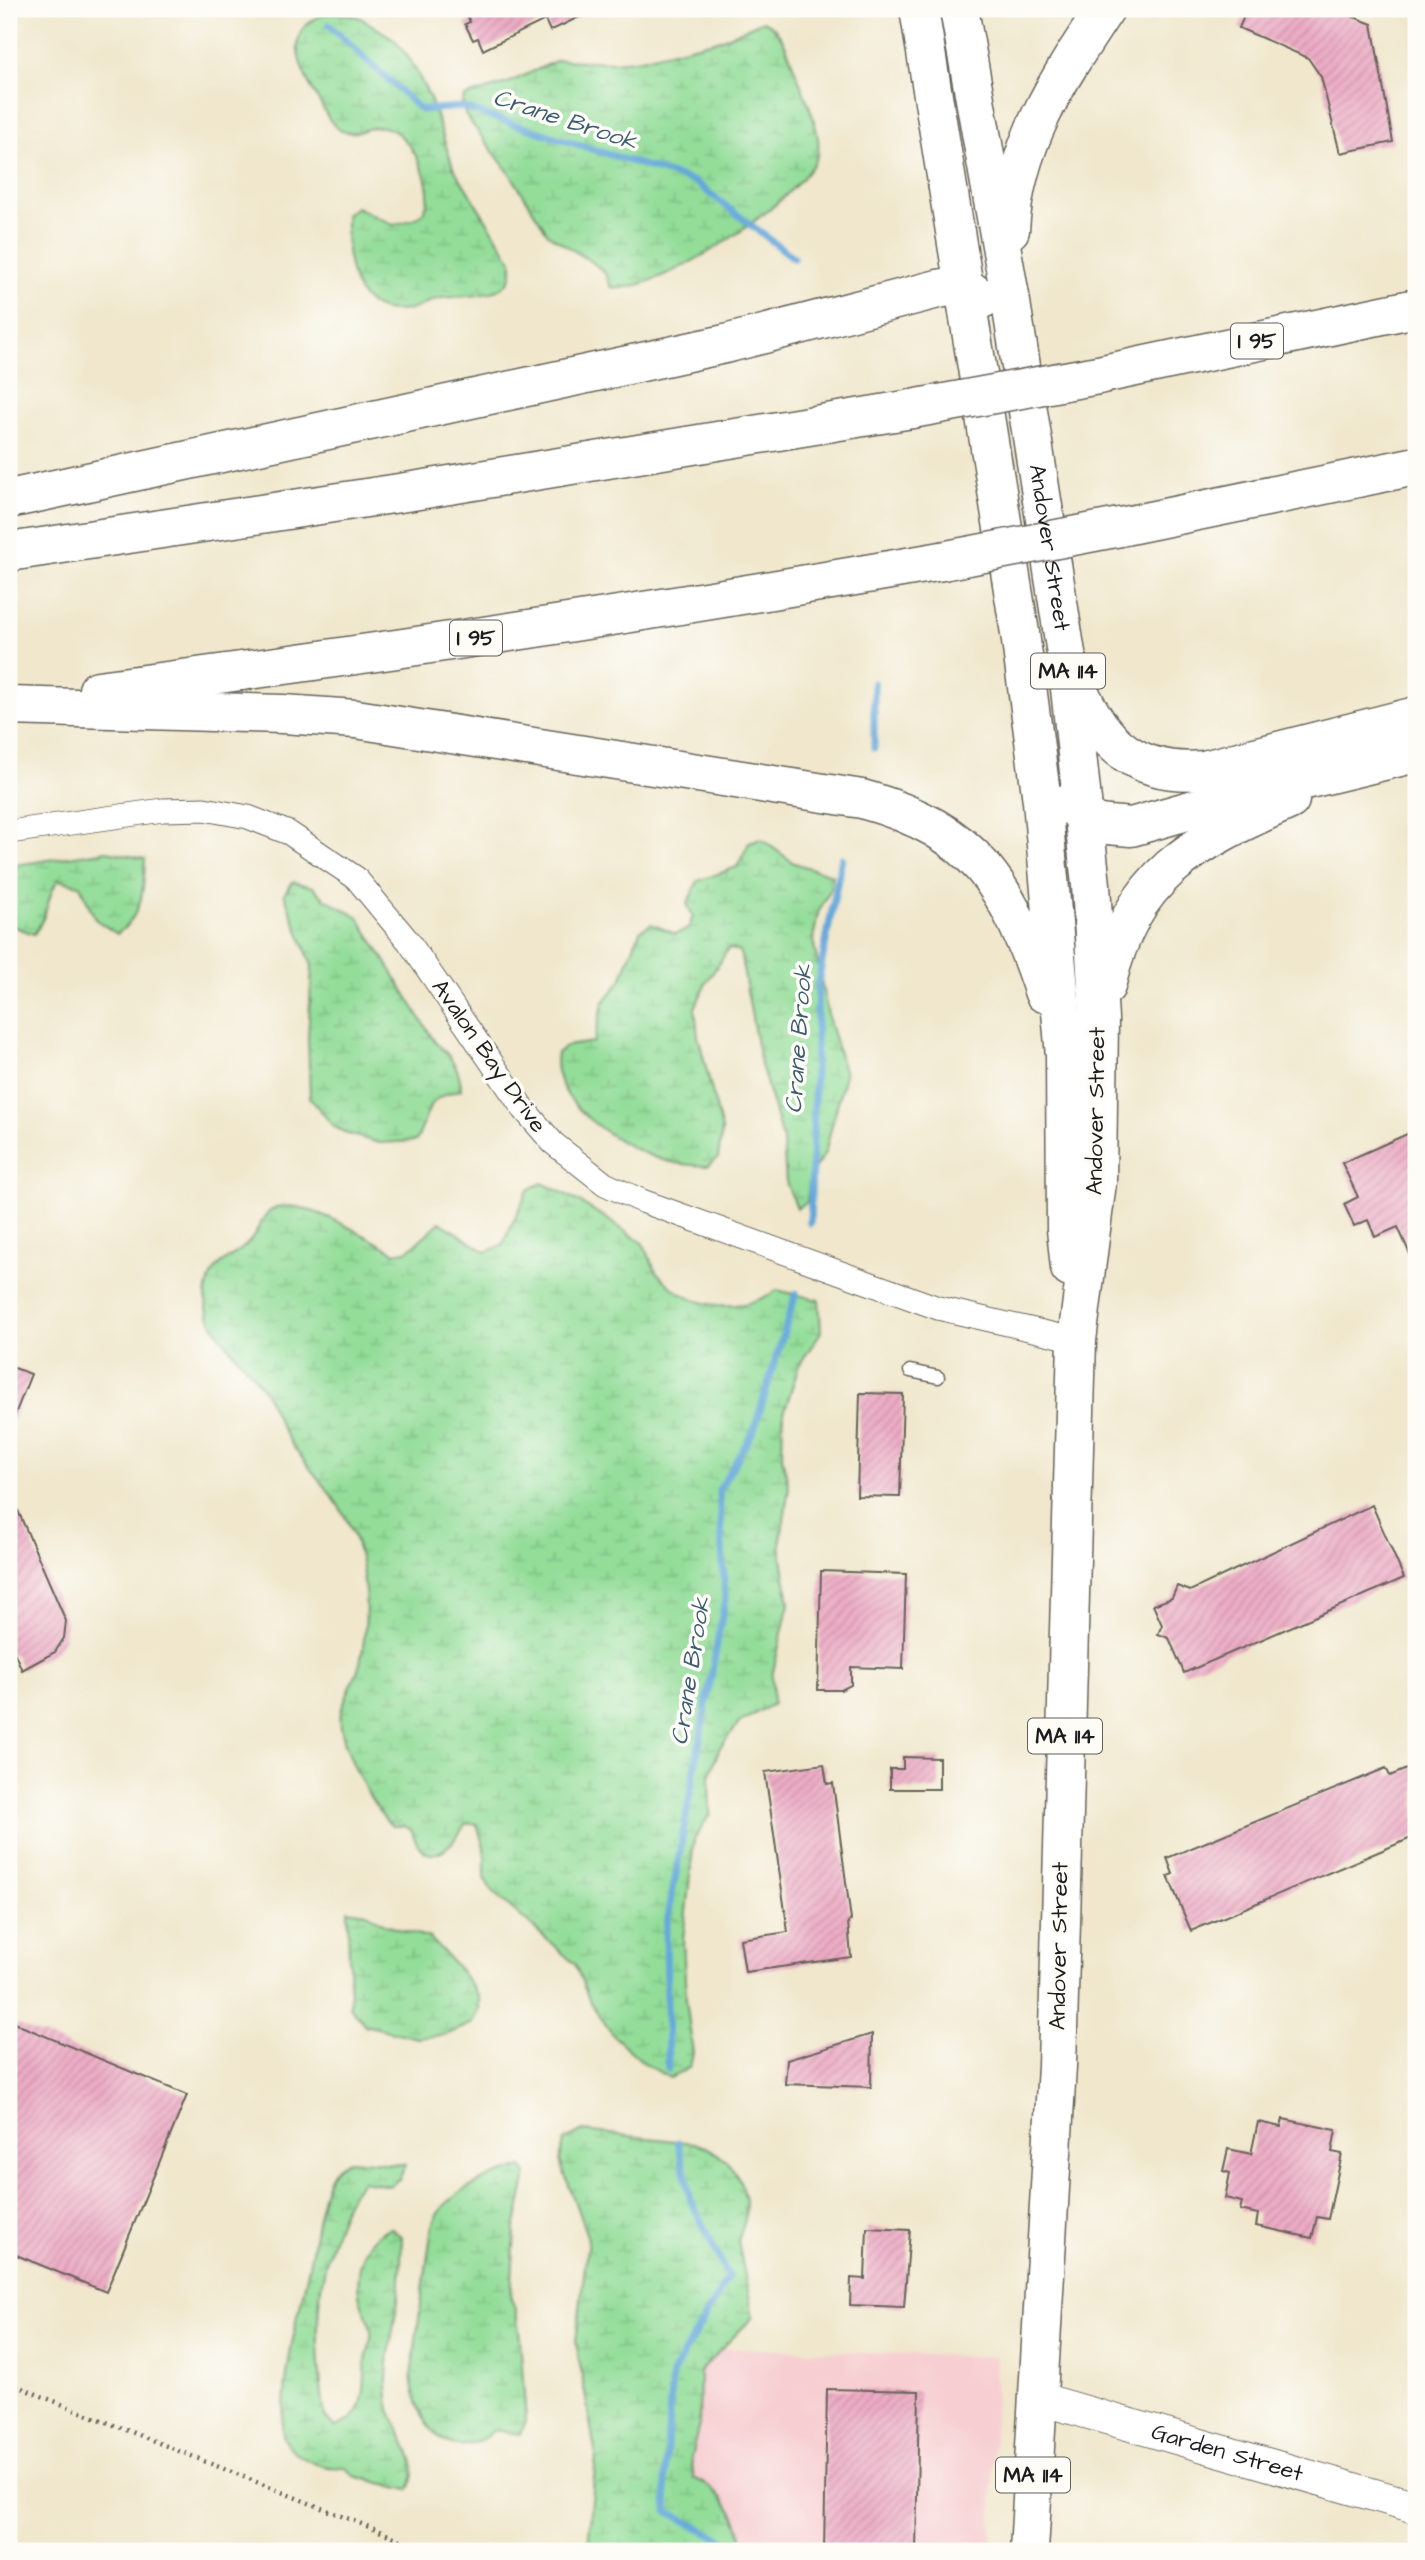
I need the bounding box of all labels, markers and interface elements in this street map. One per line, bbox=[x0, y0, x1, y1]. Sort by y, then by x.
water label: Crane Brook bbox=[489, 81, 642, 160]
road number: I 95 bbox=[1231, 324, 1283, 358]
street label: Andover Street bbox=[1021, 462, 1078, 634]
road number: I 95 bbox=[450, 620, 502, 656]
road number: MA 114 bbox=[1031, 654, 1105, 688]
water label: Crane Brook bbox=[777, 962, 821, 1115]
street label: Avalon Bay Drive bbox=[423, 973, 554, 1140]
street label: Andover Street bbox=[1079, 1026, 1113, 1195]
water label: Crane Brook bbox=[663, 1593, 720, 1747]
road number: MA 114 bbox=[1028, 1718, 1102, 1754]
street label: Andover Street bbox=[1042, 1861, 1076, 2030]
street label: Garden Street bbox=[1148, 2416, 1307, 2490]
road number: MA 114 bbox=[996, 2458, 1070, 2492]

